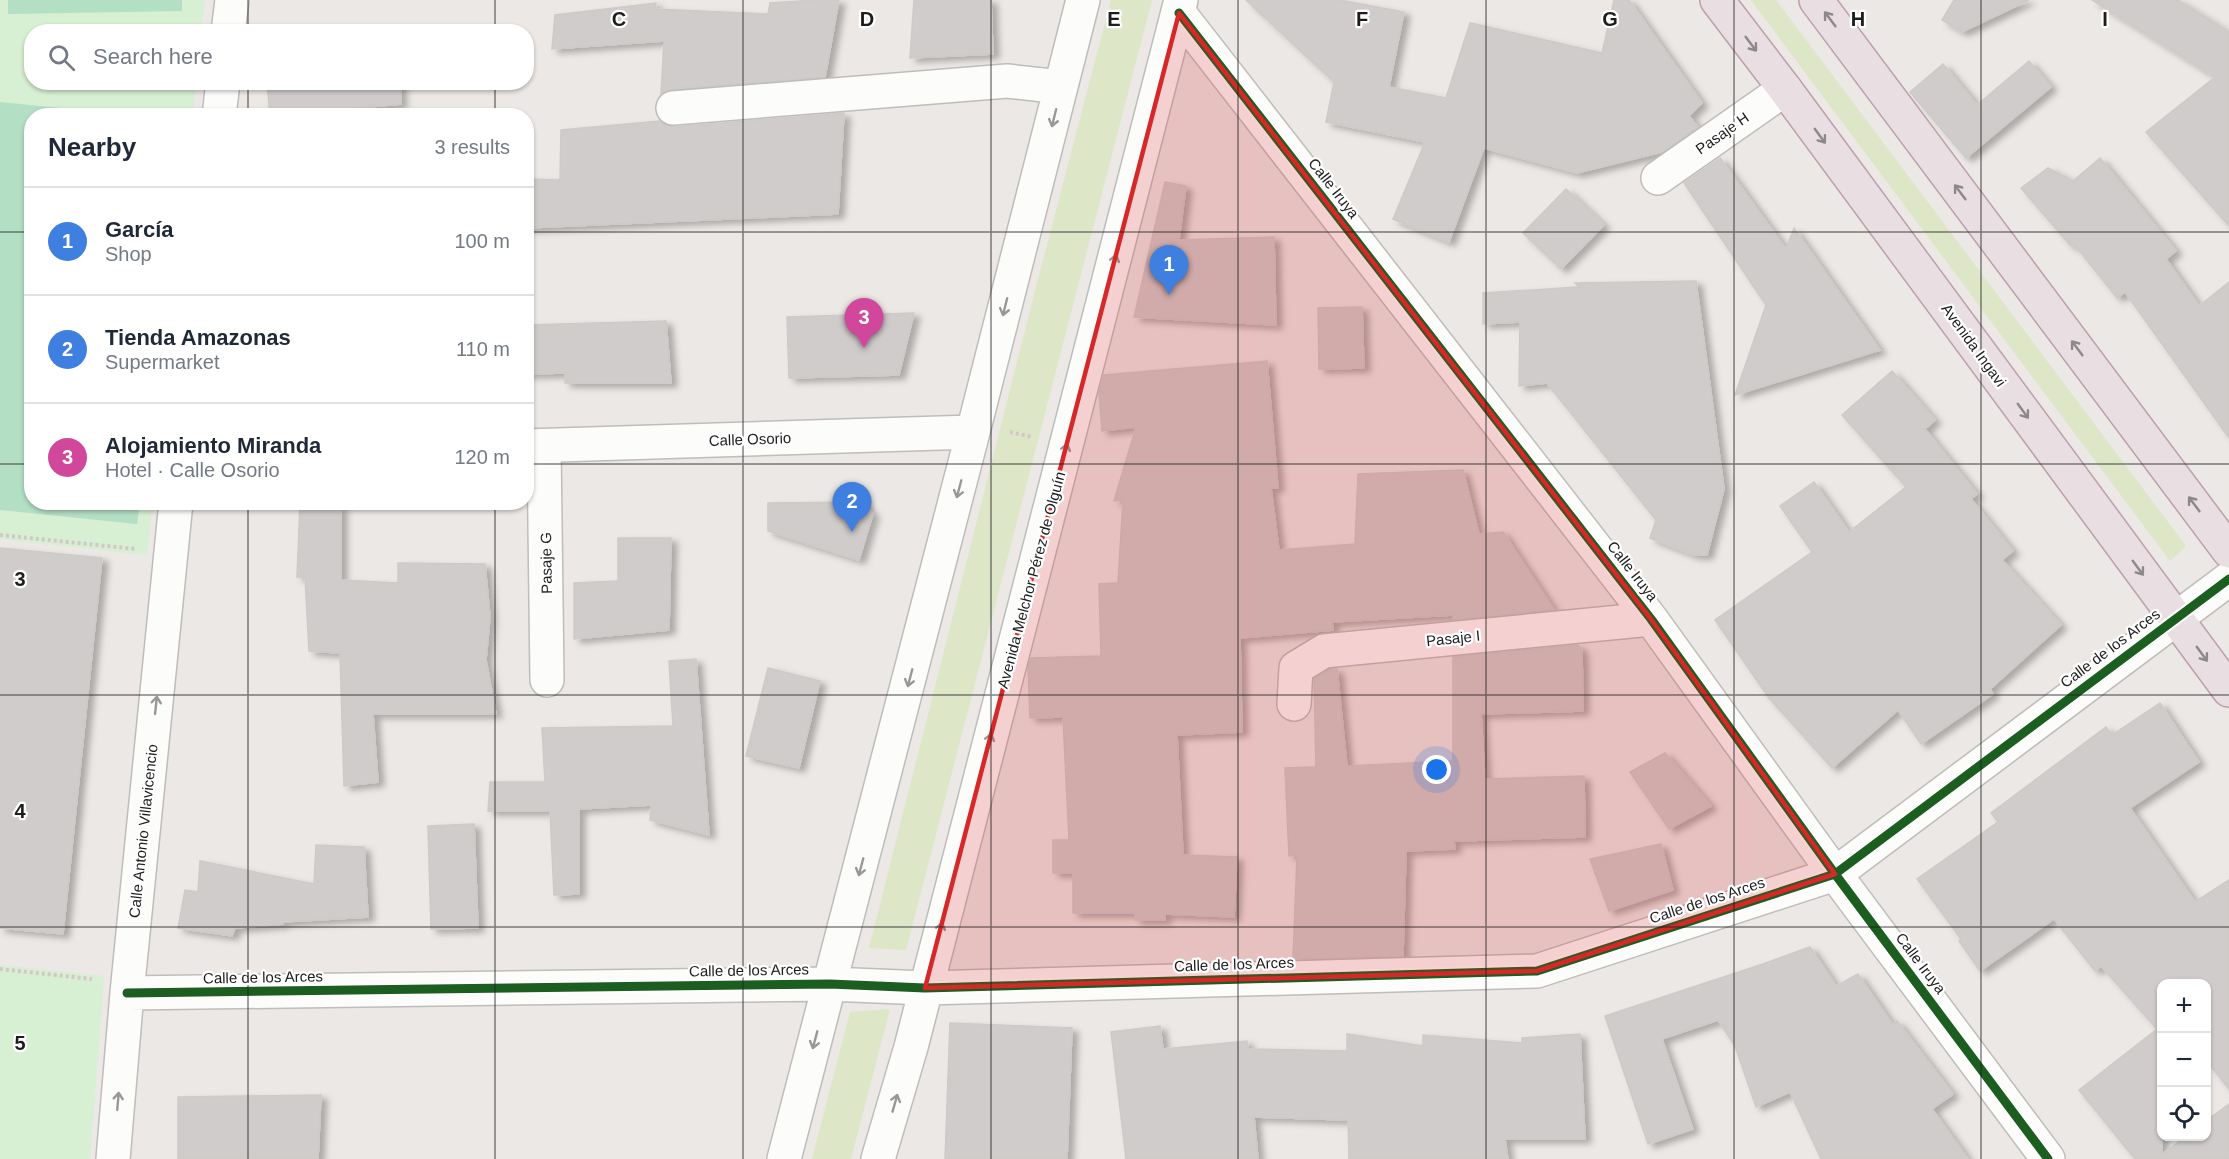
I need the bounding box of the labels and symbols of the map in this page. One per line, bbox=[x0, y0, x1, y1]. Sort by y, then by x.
text: C bbox=[612, 8, 626, 30]
text: D bbox=[860, 8, 874, 30]
text: E bbox=[1107, 8, 1121, 30]
text: F bbox=[1356, 8, 1368, 30]
text: G bbox=[1602, 8, 1618, 30]
text: H bbox=[1851, 8, 1865, 30]
text: I bbox=[2102, 8, 2108, 30]
one-way arrow bbox=[1824, 11, 1837, 27]
one-way arrow bbox=[1745, 36, 1757, 52]
one-way arrow bbox=[1047, 108, 1059, 127]
street label: Pasaje H bbox=[1692, 109, 1752, 157]
one-way arrow bbox=[1813, 127, 1826, 143]
street label: Calle Iruya bbox=[1305, 155, 1363, 222]
one-way arrow bbox=[1954, 184, 1966, 200]
pin: 1 bbox=[1150, 246, 1188, 295]
one-way arrow bbox=[1108, 254, 1120, 273]
one-way arrow bbox=[999, 297, 1011, 316]
pin: 3 bbox=[844, 298, 884, 348]
street label: Avenida Ingavi bbox=[1938, 300, 2010, 390]
one-way arrow bbox=[2071, 340, 2084, 356]
one-way arrow bbox=[2017, 402, 2029, 418]
street label: Calle Osorio bbox=[708, 429, 792, 449]
one-way arrow bbox=[1059, 443, 1071, 462]
street label: Avenida Melchor Pérez de Olguín bbox=[994, 470, 1068, 690]
one-way arrow bbox=[952, 479, 964, 498]
pin: 2 bbox=[832, 482, 872, 532]
one-way arrow bbox=[2188, 496, 2201, 512]
street label: Pasaje G bbox=[537, 532, 555, 594]
street label: Calle Iruya bbox=[1604, 538, 1662, 605]
one-way arrow bbox=[2132, 559, 2145, 575]
text: 3 bbox=[14, 568, 26, 590]
street label: Calle de los Arces bbox=[2057, 605, 2163, 691]
street label: Pasaje I bbox=[1425, 627, 1481, 649]
one-way arrow bbox=[2196, 646, 2208, 662]
one-way arrow bbox=[903, 668, 915, 687]
one-way arrow bbox=[150, 696, 161, 716]
one-way arrow bbox=[984, 733, 996, 752]
street label: Calle Antonio Villavicencio bbox=[125, 743, 161, 919]
your location bbox=[1422, 755, 1451, 784]
text: 4 bbox=[14, 800, 26, 822]
one-way arrow bbox=[854, 857, 866, 876]
street label: Calle de los Arces bbox=[1647, 873, 1767, 927]
one-way arrow bbox=[935, 922, 946, 941]
street label: Calle Iruya bbox=[1893, 929, 1950, 997]
street label: Calle de los Arces bbox=[1174, 953, 1294, 975]
street label: Calle de los Arces bbox=[689, 960, 809, 980]
street label: Calle de los Arces bbox=[203, 967, 323, 987]
one-way arrow bbox=[809, 1031, 820, 1050]
text: 5 bbox=[14, 1032, 26, 1054]
one-way arrow bbox=[112, 1091, 123, 1111]
one-way arrow bbox=[890, 1094, 901, 1113]

